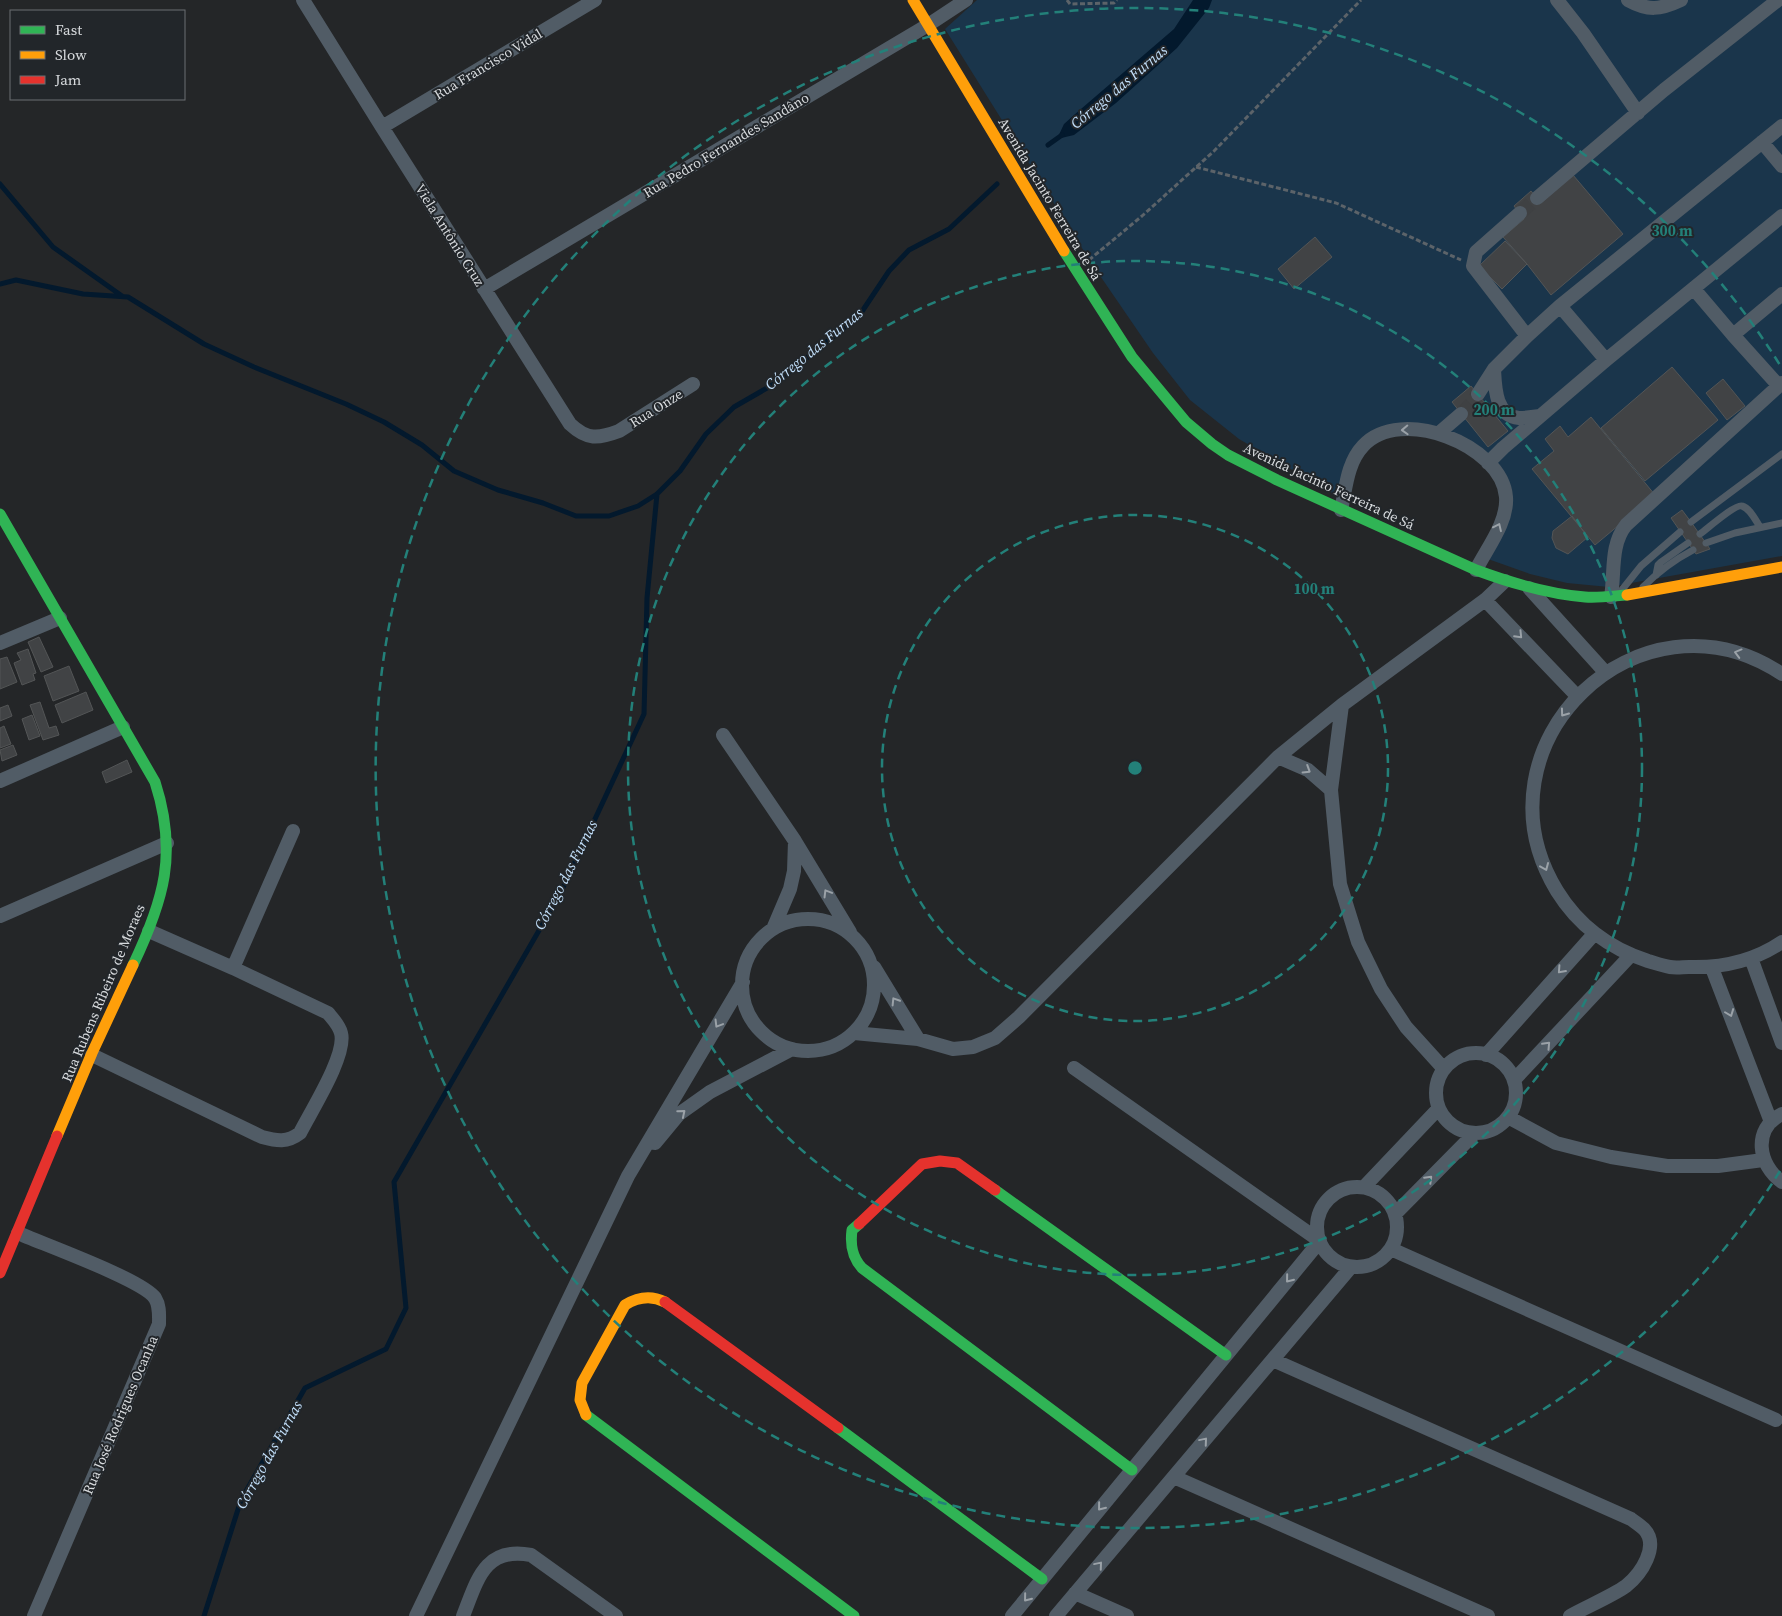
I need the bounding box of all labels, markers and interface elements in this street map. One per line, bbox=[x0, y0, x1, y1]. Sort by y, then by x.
legend bbox=[10, 10, 185, 100]
text: Fast bbox=[55, 19, 82, 40]
street label: Rua Francisco Vidal bbox=[430, 24, 546, 104]
water label: Córrego das Furnas bbox=[1066, 39, 1172, 133]
text: Slow bbox=[55, 44, 87, 65]
text: Jam bbox=[54, 69, 82, 90]
street label: Rua Pedro Fernandes Sandâno bbox=[639, 87, 813, 203]
street label: Avenida Jacinto Ferreira de Sá bbox=[993, 114, 1107, 285]
street label: Viela Antônio Cruz bbox=[410, 180, 490, 291]
text: 300 m bbox=[1651, 220, 1693, 241]
water label: Córrego das Furnas bbox=[760, 302, 868, 395]
street label: Rua Onze bbox=[626, 384, 686, 432]
text: 200 m bbox=[1473, 399, 1515, 420]
one-way arrow bbox=[1401, 424, 1409, 435]
street label: Avenida Jacinto Ferreira de Sá bbox=[1240, 438, 1419, 535]
one-way arrow bbox=[1492, 523, 1502, 532]
text: 100 m bbox=[1293, 578, 1335, 599]
one-way arrow bbox=[1513, 629, 1522, 638]
one-way arrow bbox=[1734, 648, 1743, 659]
one-way arrow bbox=[1561, 707, 1569, 716]
centre of rings bbox=[1126, 759, 1144, 777]
one-way arrow bbox=[1302, 763, 1311, 773]
water label: Córrego das Furnas bbox=[529, 816, 603, 933]
one-way arrow bbox=[1539, 862, 1550, 871]
one-way arrow bbox=[823, 890, 833, 899]
street label: Rua Rubens Ribeiro de Moraes bbox=[56, 901, 150, 1085]
one-way arrow bbox=[1558, 964, 1567, 973]
one-way arrow bbox=[891, 997, 901, 1006]
one-way arrow bbox=[1723, 1008, 1734, 1017]
one-way arrow bbox=[714, 1019, 724, 1028]
one-way arrow bbox=[1541, 1041, 1550, 1050]
one-way arrow bbox=[676, 1110, 685, 1118]
one-way arrow bbox=[1424, 1176, 1433, 1185]
one-way arrow bbox=[1286, 1273, 1295, 1282]
street label: Rua José Rodrigues Ocanha bbox=[77, 1332, 163, 1498]
water label: Córrego das Furnas bbox=[230, 1396, 307, 1513]
one-way arrow bbox=[1198, 1438, 1206, 1447]
one-way arrow bbox=[1099, 1501, 1107, 1510]
one-way arrow bbox=[1093, 1562, 1101, 1571]
one-way arrow bbox=[1024, 1592, 1033, 1601]

